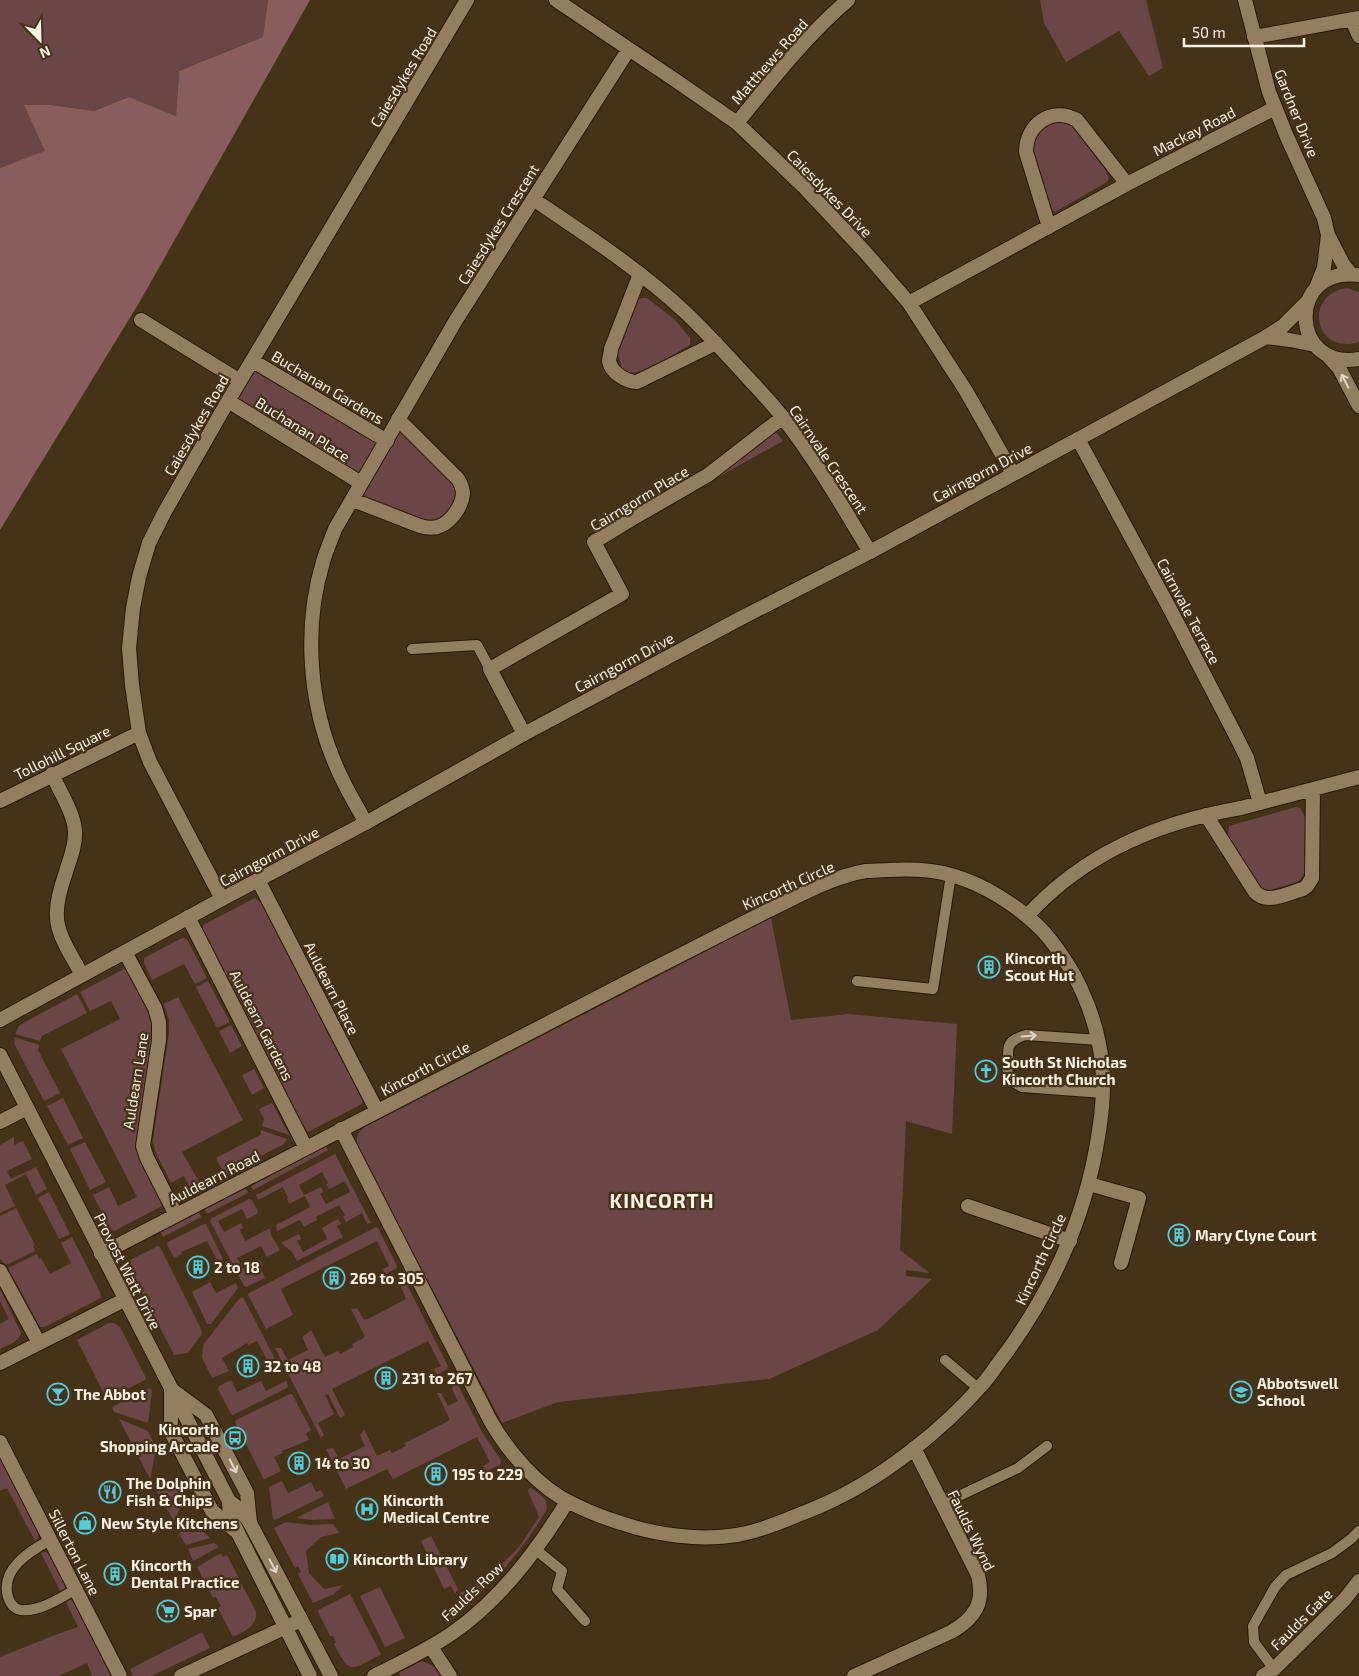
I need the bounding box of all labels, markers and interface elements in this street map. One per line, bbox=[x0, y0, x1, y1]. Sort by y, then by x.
north arrow bbox=[15, 15, 65, 65]
street label: Matthews Road bbox=[727, 15, 811, 107]
scale bar bbox=[1184, 15, 1304, 47]
text: 50 m bbox=[1192, 23, 1226, 41]
street label: Caiesdykes Road bbox=[366, 24, 440, 130]
text: N bbox=[37, 43, 53, 62]
street label: Gardner Drive bbox=[1271, 66, 1323, 160]
street label: Mackay Road bbox=[1150, 103, 1238, 159]
street label: Caiesdykes Drive bbox=[784, 145, 876, 241]
street label: Caiesdykes Crescent bbox=[454, 160, 543, 288]
street label: Buchanan Gardens bbox=[269, 346, 387, 428]
street label: Caiesdykes Road bbox=[160, 371, 232, 479]
one-way arrow bbox=[1340, 373, 1350, 388]
street label: Buchanan Place bbox=[252, 393, 354, 465]
street label: Cairnvale Crescent bbox=[786, 401, 872, 517]
street label: Cairngorm Drive bbox=[929, 438, 1035, 506]
street label: Cairngorm Place bbox=[587, 462, 691, 534]
street label: Cairnvale Terrace bbox=[1153, 555, 1225, 667]
street label: Cairngorm Drive bbox=[571, 628, 677, 696]
street label: Tollohill Square bbox=[11, 721, 113, 783]
street label: Cairngorm Drive bbox=[216, 822, 322, 890]
street label: Kincorth Circle bbox=[739, 857, 837, 913]
street label: Auldearn Place bbox=[301, 938, 363, 1038]
place label: Kincorth Scout Hut bbox=[1005, 949, 1074, 984]
building icon: Kincorth Scout Hut bbox=[977, 955, 1001, 979]
street label: Auldearn Gardens bbox=[226, 967, 298, 1083]
street label: Auldearn Lane bbox=[118, 1031, 152, 1131]
one-way arrow bbox=[1021, 1031, 1037, 1041]
street label: Kincorth Circle bbox=[377, 1037, 473, 1099]
place label: South St Nicholas Kincorth Church bbox=[1002, 1053, 1127, 1088]
church icon: South St Nicholas Kincorth Church bbox=[974, 1059, 998, 1083]
street label: Auldearn Road bbox=[165, 1146, 263, 1208]
district label: KINCORTH bbox=[610, 1188, 714, 1212]
street label: Provost Watt Drive bbox=[91, 1210, 165, 1332]
street label: Kincorth Circle bbox=[1011, 1210, 1069, 1308]
building icon: Mary Clyne Court bbox=[1167, 1223, 1191, 1247]
place label: Mary Clyne Court bbox=[1195, 1226, 1317, 1245]
building icon: 2 to 18 bbox=[186, 1255, 210, 1279]
place label: 2 to 18 bbox=[214, 1258, 260, 1276]
building icon: 269 to 305 bbox=[322, 1266, 346, 1290]
place label: 269 to 305 bbox=[350, 1269, 424, 1287]
building icon: 32 to 48 bbox=[236, 1354, 260, 1378]
place label: 32 to 48 bbox=[264, 1357, 321, 1375]
building icon: 231 to 267 bbox=[374, 1366, 398, 1390]
place label: 231 to 267 bbox=[402, 1369, 472, 1387]
place label: Abbotswell School bbox=[1257, 1374, 1339, 1409]
school or university icon: Abbotswell School bbox=[1229, 1380, 1253, 1404]
bar icon: The Abbot bbox=[46, 1382, 70, 1406]
place label: The Abbot bbox=[74, 1385, 146, 1403]
place label: Kincorth Shopping Arcade bbox=[100, 1420, 219, 1455]
bus stop icon: Kincorth Shopping Arcade bbox=[223, 1426, 247, 1450]
building icon: 14 to 30 bbox=[287, 1451, 311, 1475]
place label: 14 to 30 bbox=[315, 1454, 370, 1472]
one-way arrow bbox=[229, 1458, 238, 1473]
building icon: 195 to 229 bbox=[424, 1462, 448, 1486]
place label: 195 to 229 bbox=[452, 1465, 523, 1483]
place label: The Dolphin Fish & Chips bbox=[126, 1474, 212, 1509]
restaurant icon: The Dolphin Fish & Chips bbox=[98, 1480, 122, 1504]
street label: Faulds Wynd bbox=[945, 1487, 999, 1573]
place label: Kincorth Medical Centre bbox=[383, 1491, 489, 1526]
hospital icon: Kincorth Medical Centre bbox=[355, 1497, 379, 1521]
street label: Sillerton Lane bbox=[46, 1506, 104, 1598]
shop icon: New Style Kitchens bbox=[73, 1511, 97, 1535]
place label: New Style Kitchens bbox=[101, 1514, 238, 1533]
library icon: Kincorth Library bbox=[325, 1547, 349, 1571]
place label: Kincorth Library bbox=[353, 1550, 468, 1569]
place label: Kincorth Dental Practice bbox=[131, 1556, 239, 1591]
street label: Faulds Row bbox=[437, 1558, 507, 1624]
one-way arrow bbox=[268, 1559, 278, 1574]
building icon: Kincorth Dental Practice bbox=[103, 1562, 127, 1586]
street label: Faulds Gate bbox=[1266, 1584, 1336, 1654]
supermarket icon: Spar bbox=[156, 1599, 180, 1623]
place label: Spar bbox=[184, 1602, 217, 1620]

